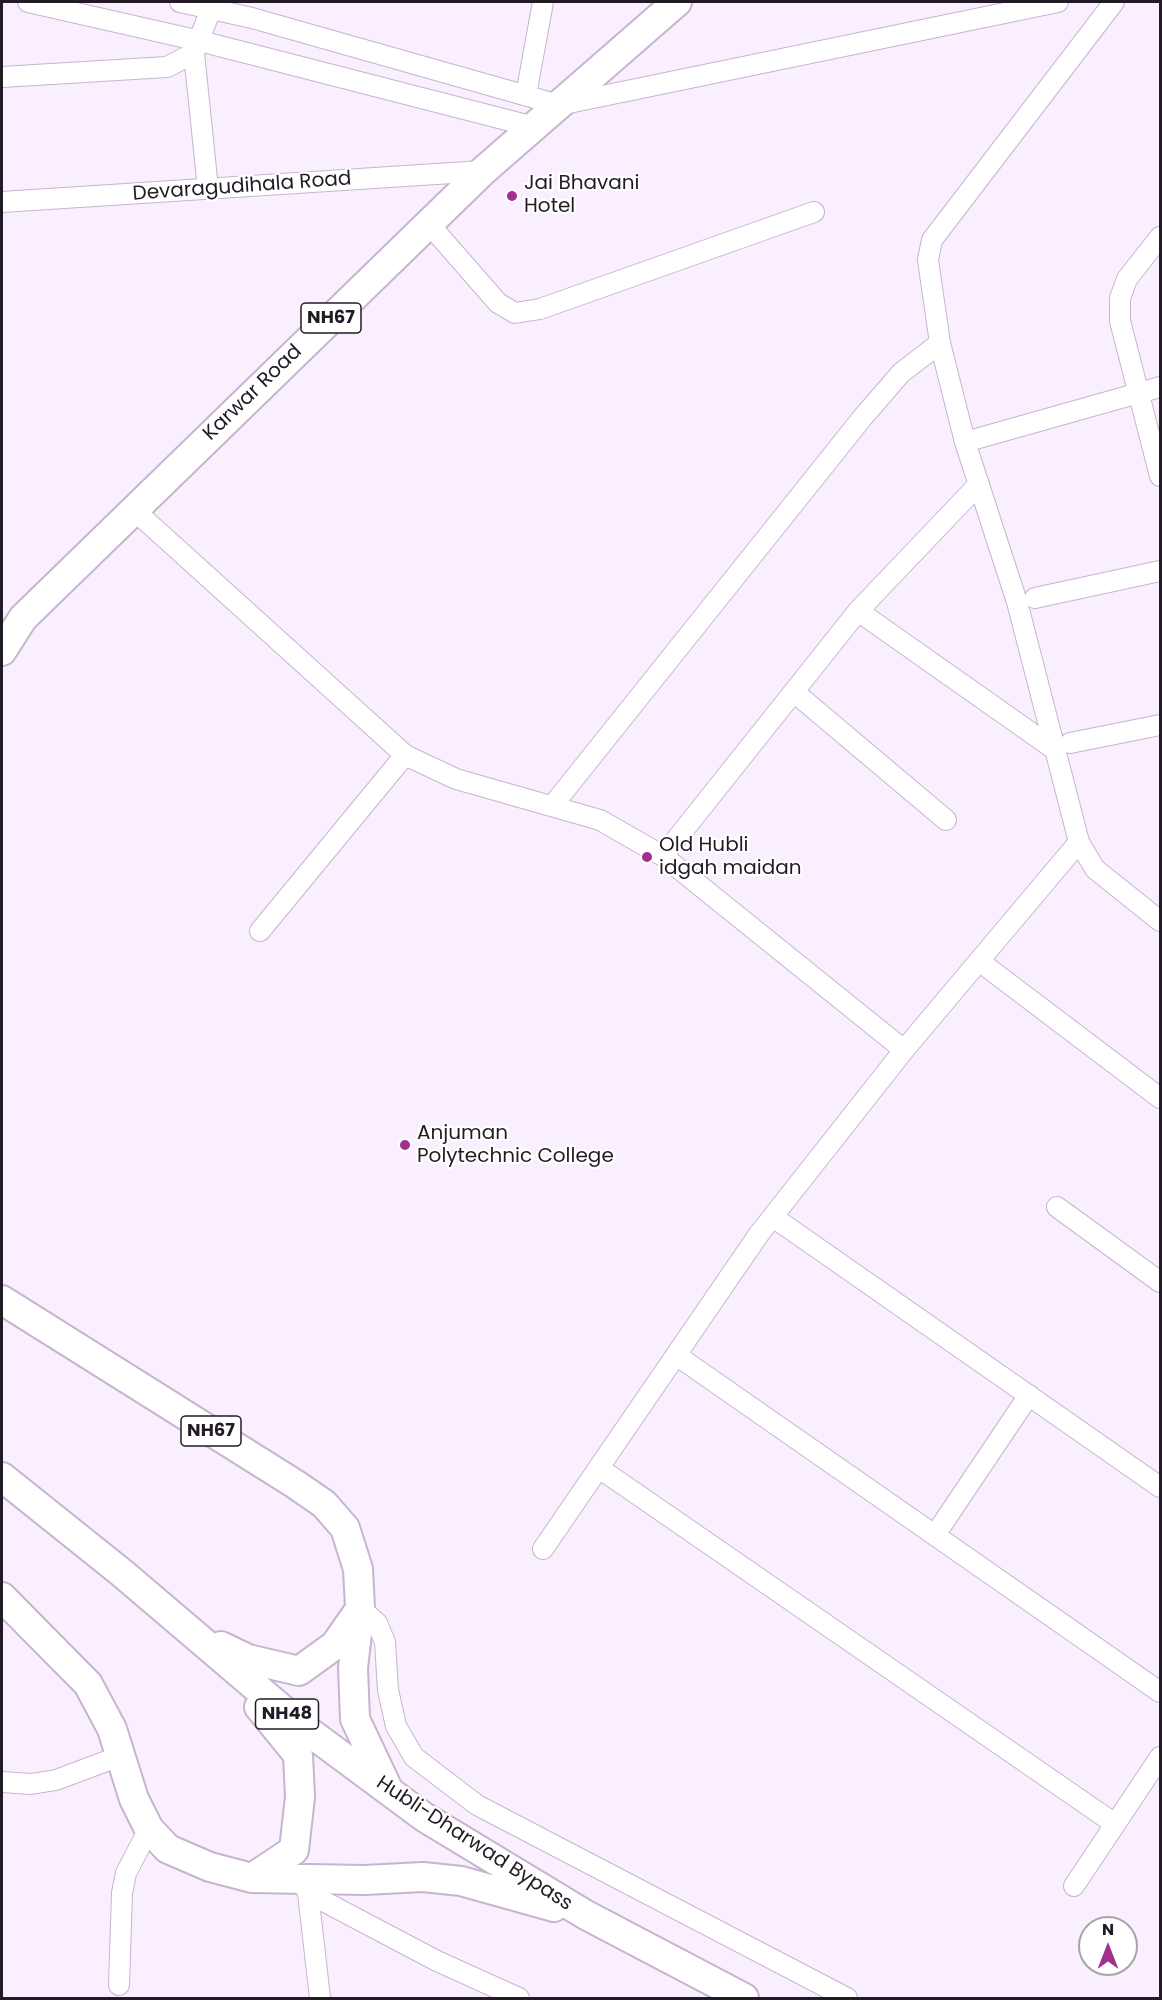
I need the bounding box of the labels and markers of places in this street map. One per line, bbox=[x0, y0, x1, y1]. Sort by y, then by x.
place label: Jai Bhavani Hotel bbox=[524, 172, 639, 219]
marker: Jai Bhavani Hotel bbox=[505, 189, 519, 203]
place label: Old Hubli idgah maidan bbox=[659, 834, 801, 881]
marker: Old Hubli idgah maidan bbox=[640, 850, 654, 864]
place label: Anjuman Polytechnic College bbox=[417, 1122, 614, 1169]
marker: Anjuman Polytechnic College bbox=[398, 1138, 412, 1152]

